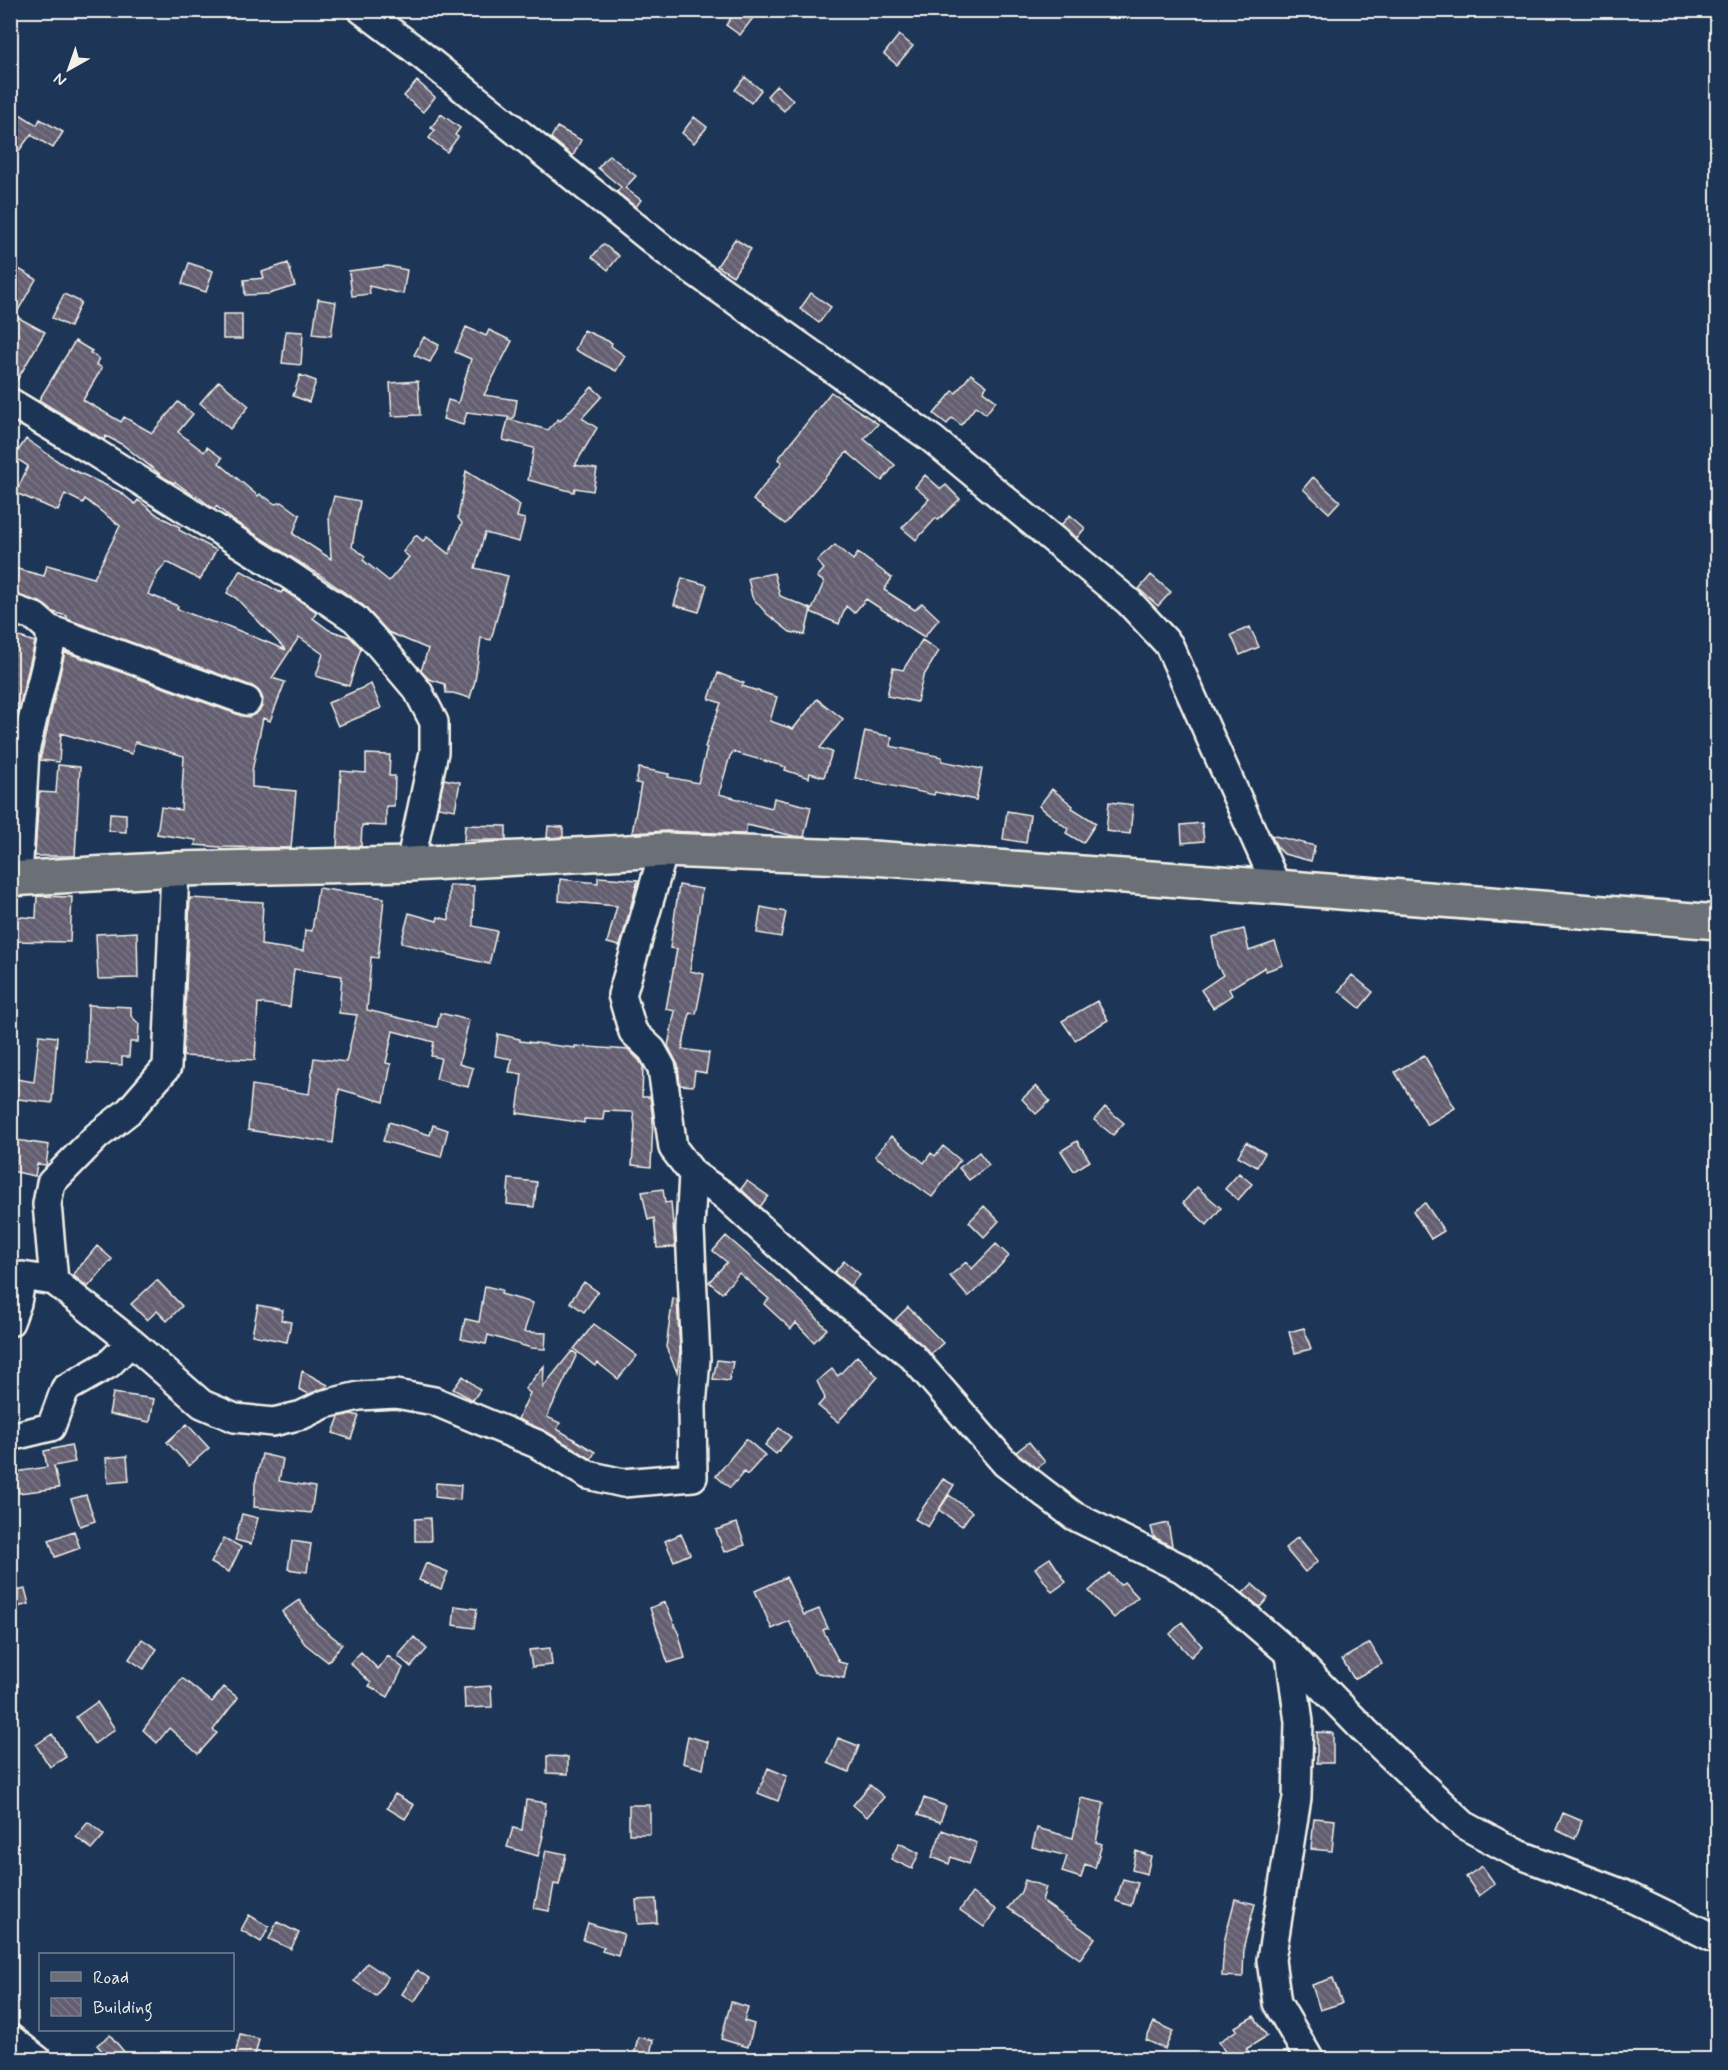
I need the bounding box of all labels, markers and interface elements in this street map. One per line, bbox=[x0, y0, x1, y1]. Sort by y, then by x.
north arrow bbox=[39, 39, 99, 99]
text: N bbox=[49, 68, 71, 91]
legend bbox=[39, 1953, 234, 2031]
text: Road bbox=[93, 1966, 129, 1990]
text: Building bbox=[93, 1996, 153, 2022]

